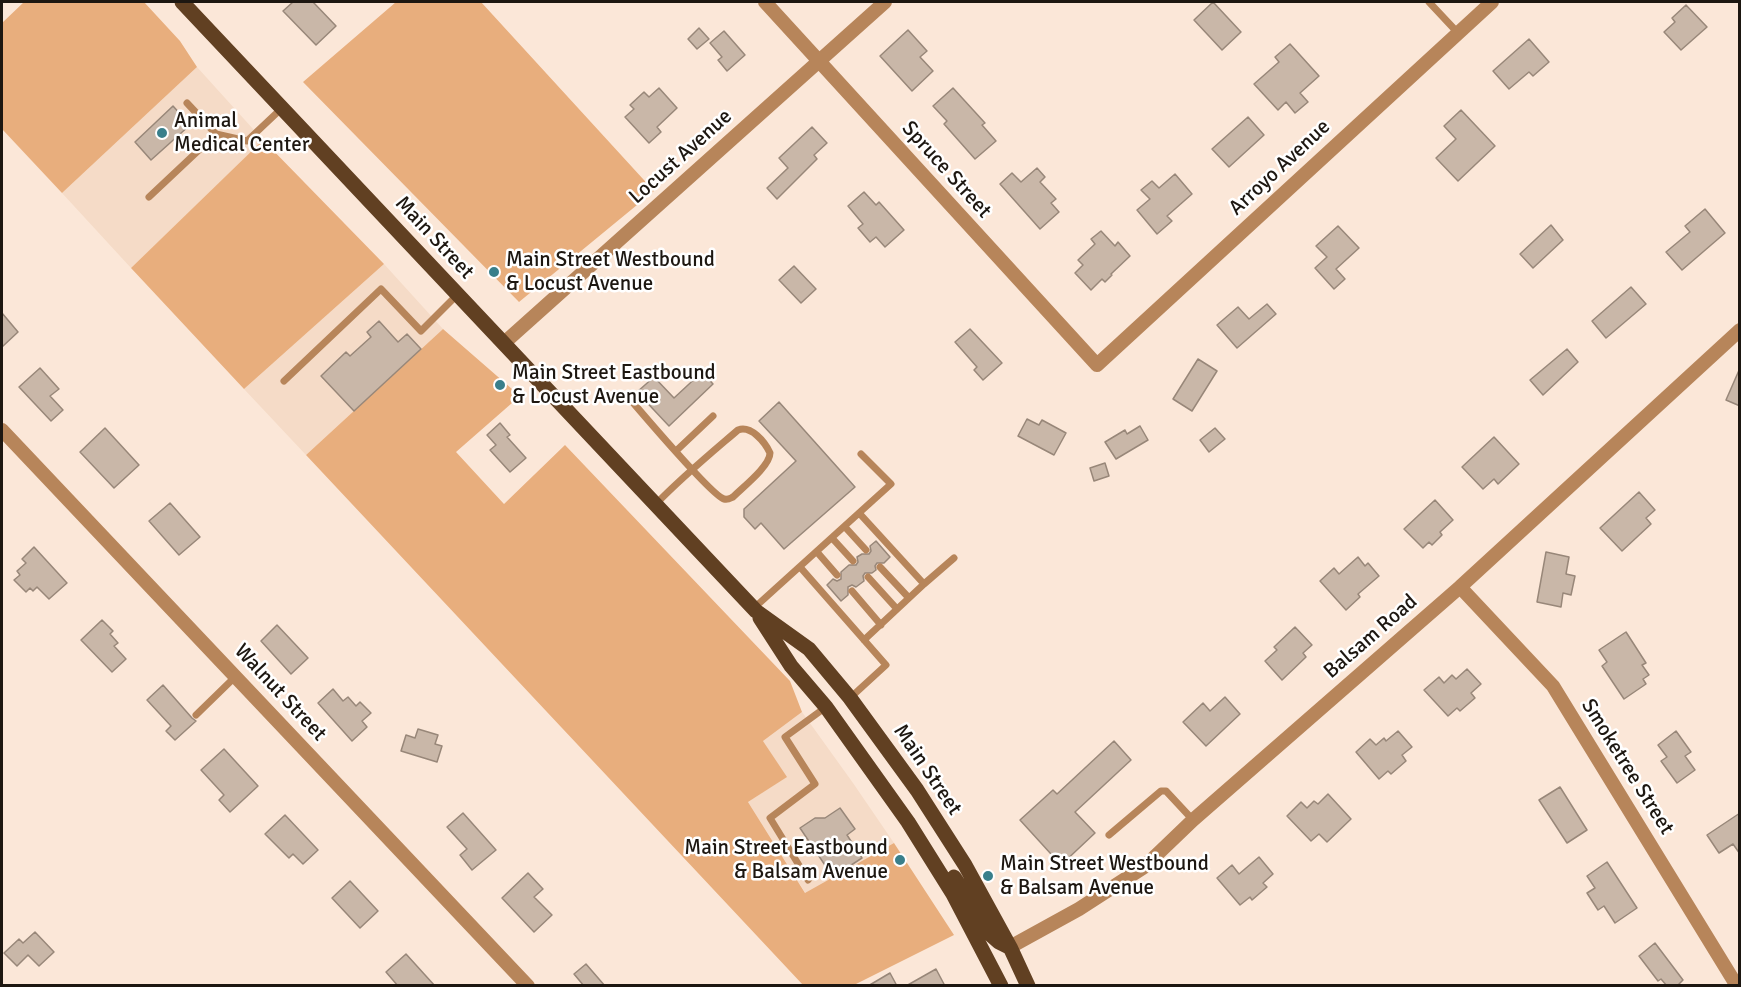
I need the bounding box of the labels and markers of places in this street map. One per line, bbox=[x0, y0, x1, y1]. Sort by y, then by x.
place label: Animal Medical Center bbox=[174, 108, 309, 158]
marker: Animal Medical Center bbox=[155, 126, 169, 140]
place label: Main Street Westbound & Locust Avenue bbox=[506, 247, 715, 297]
marker: Main Street Westbound & Locust Avenue bbox=[487, 265, 501, 279]
place label: Main Street Eastbound & Locust Avenue bbox=[512, 360, 716, 410]
marker: Main Street Eastbound & Locust Avenue bbox=[493, 378, 507, 392]
place label: Main Street Eastbound & Balsam Avenue bbox=[684, 835, 888, 885]
place label: Main Street Westbound & Balsam Avenue bbox=[1000, 851, 1209, 901]
marker: Main Street Eastbound & Balsam Avenue bbox=[893, 853, 907, 867]
marker: Main Street Westbound & Balsam Avenue bbox=[981, 869, 995, 883]

